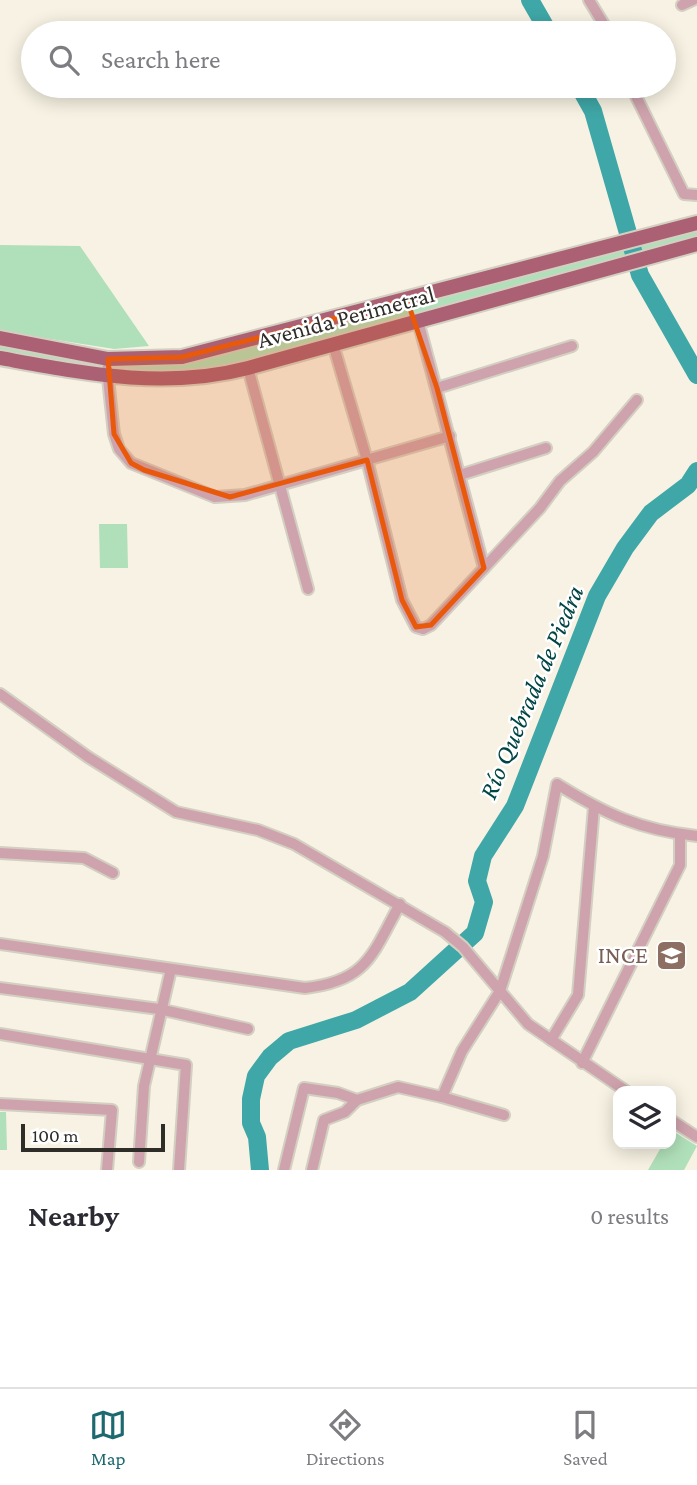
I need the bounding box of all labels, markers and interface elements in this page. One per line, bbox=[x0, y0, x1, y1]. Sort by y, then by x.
search box bbox=[21, 21, 676, 98]
icon: search bbox=[45, 41, 83, 79]
text: Search here bbox=[101, 45, 220, 74]
street label: Avenida Perimetral bbox=[254, 280, 437, 353]
water label: Río Quebrada de Piedra bbox=[473, 581, 590, 803]
school or university icon: INCE bbox=[654, 938, 688, 972]
place label: INCE bbox=[598, 941, 648, 968]
map controls bbox=[613, 1086, 676, 1149]
button: layers bbox=[613, 1086, 676, 1149]
scale bar bbox=[21, 1121, 164, 1153]
text: 100 m bbox=[32, 1125, 79, 1146]
text: Nearby bbox=[28, 1199, 119, 1232]
text: 0 results bbox=[590, 1203, 669, 1229]
tab: Map bbox=[89, 1406, 127, 1469]
tab: Directions bbox=[306, 1406, 385, 1469]
tab: Saved bbox=[563, 1406, 608, 1469]

